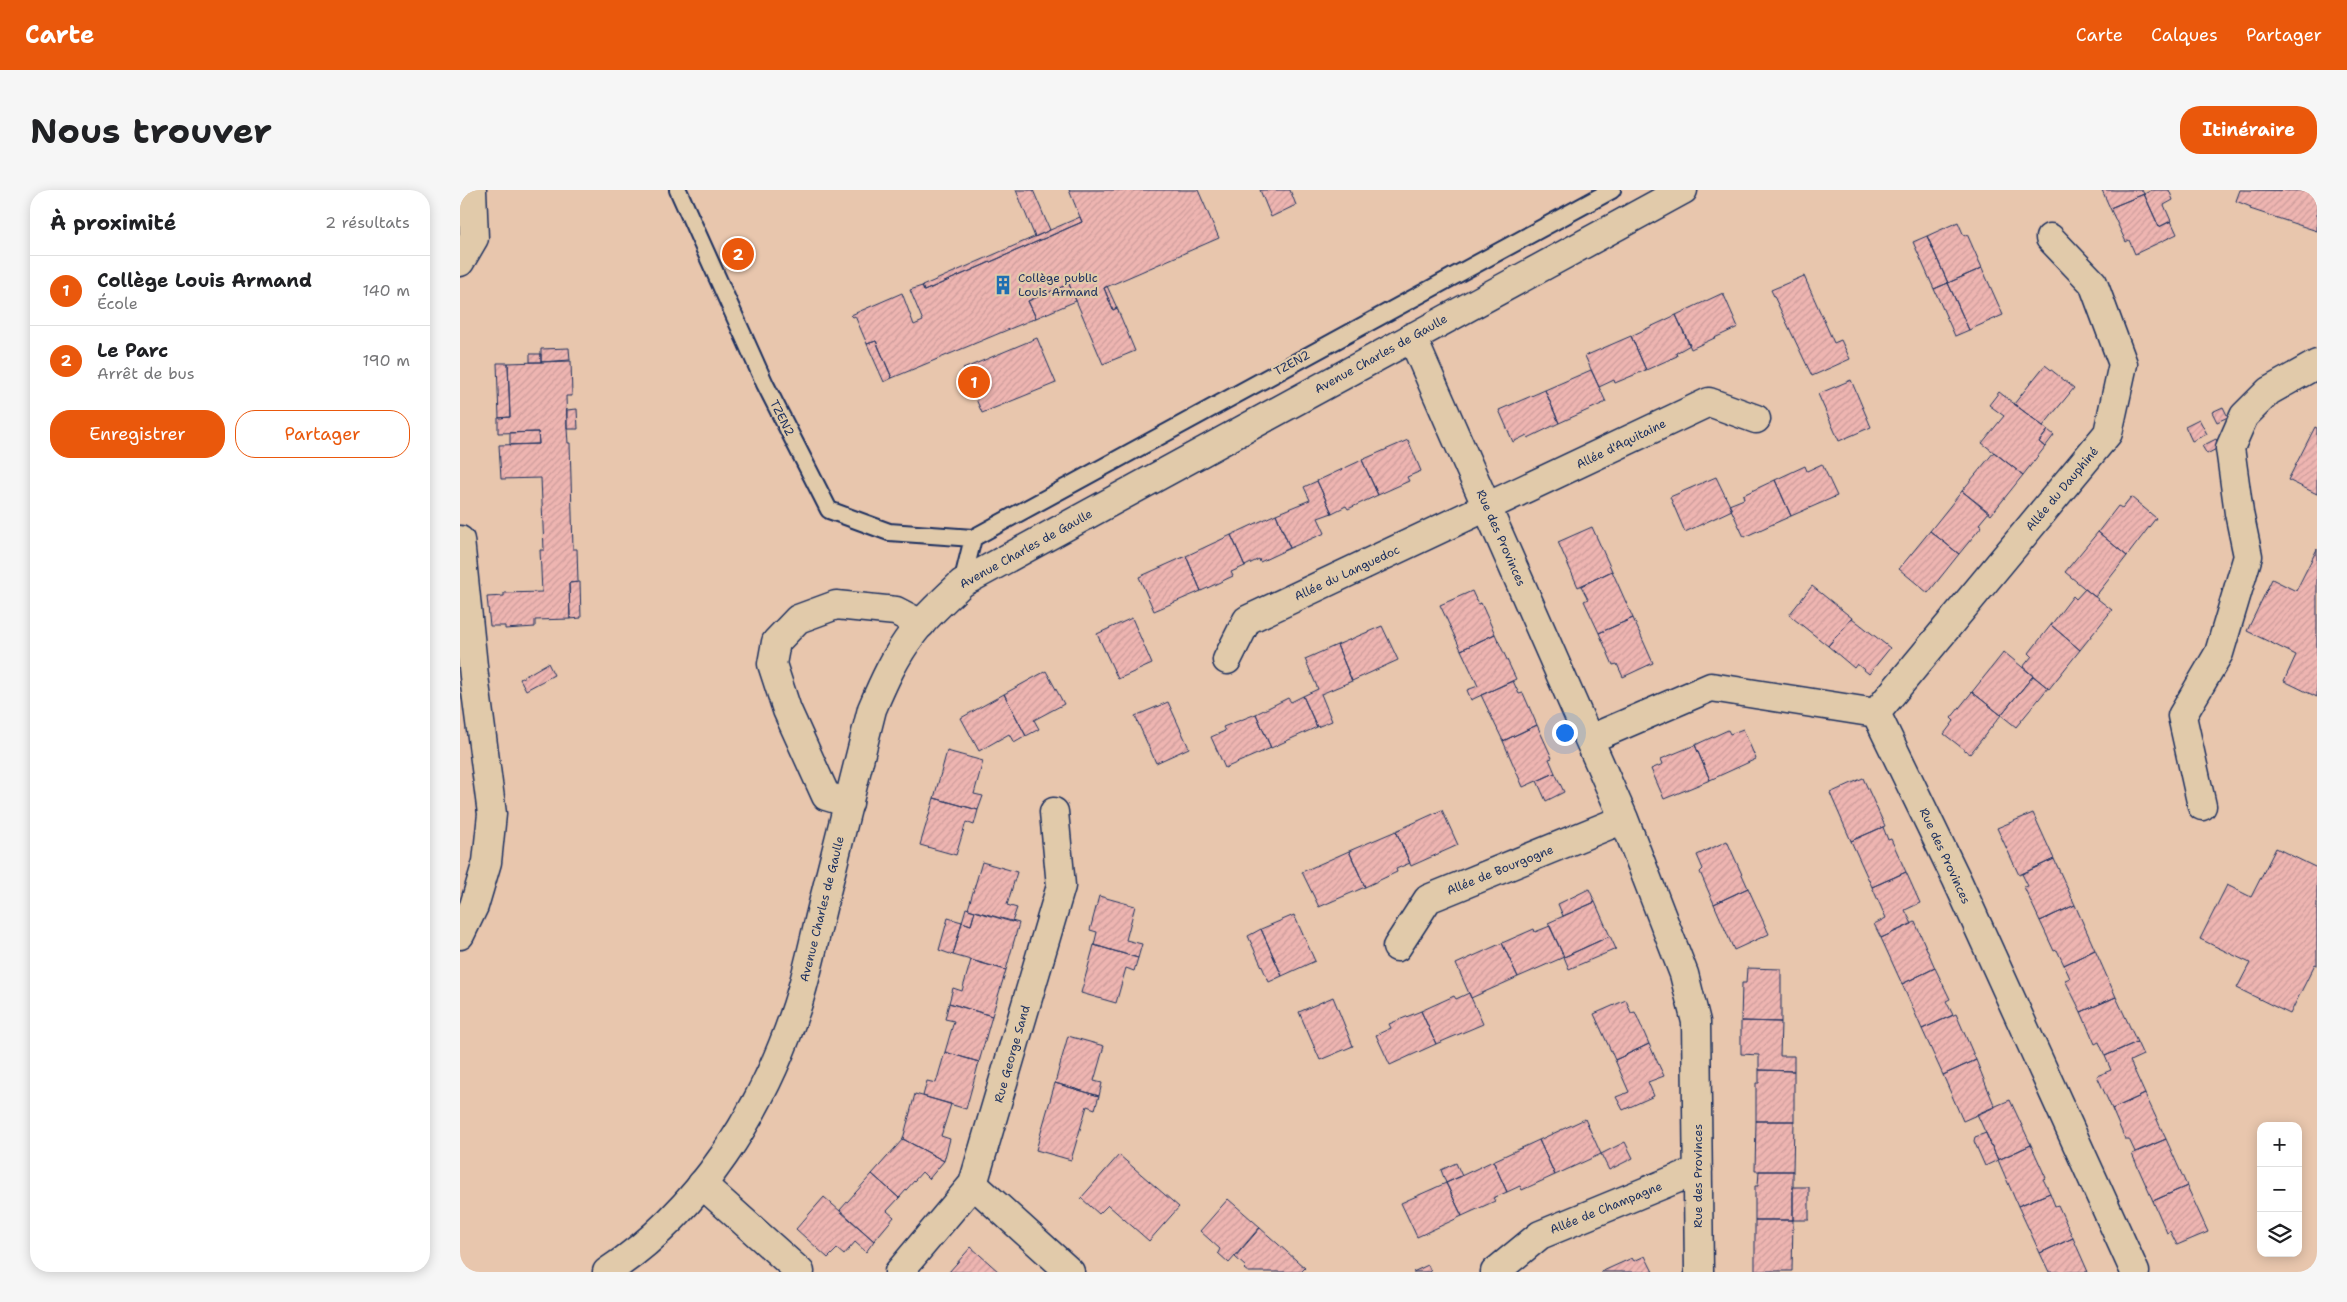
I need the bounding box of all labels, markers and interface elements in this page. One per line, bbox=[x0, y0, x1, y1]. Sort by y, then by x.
text: Carte bbox=[25, 19, 94, 51]
text: Carte bbox=[2076, 23, 2123, 47]
text: Calques bbox=[2151, 23, 2218, 47]
text: Partager bbox=[2246, 23, 2322, 47]
button: Itinéraire bbox=[2180, 106, 2317, 154]
text: Nous trouver bbox=[30, 107, 272, 154]
text: À proximité bbox=[50, 209, 176, 237]
text: 2 résultats bbox=[325, 212, 410, 233]
pin: 2 bbox=[722, 235, 754, 273]
text: Collège Louis Armand bbox=[97, 268, 312, 293]
place label: Collège public Louis Armand bbox=[1018, 270, 1099, 300]
building icon: Collège public Louis Armand bbox=[992, 274, 1014, 296]
text: 1 bbox=[62, 280, 70, 301]
text: 140 m bbox=[363, 280, 410, 301]
text: École bbox=[97, 293, 138, 314]
street label: Avenue Charles de Gaulle bbox=[1312, 311, 1450, 397]
text: Le Parc bbox=[97, 338, 168, 363]
street label: TZEN2 bbox=[1271, 347, 1313, 379]
text: 2 bbox=[60, 350, 72, 371]
text: 190 m bbox=[363, 350, 410, 371]
text: Arrêt de bus bbox=[97, 363, 195, 384]
pin: 1 bbox=[958, 363, 990, 401]
street label: TZEN2 bbox=[766, 397, 798, 439]
button: Enregistrer bbox=[50, 410, 225, 458]
button: Partager bbox=[235, 410, 410, 458]
street label: Allée d'Aquitaine bbox=[1573, 415, 1669, 473]
street label: Allée du Dauphiné bbox=[2022, 443, 2102, 534]
street label: Rue des Provinces bbox=[1473, 487, 1530, 589]
street label: Avenue Charles de Gaulle bbox=[957, 506, 1095, 592]
street label: Allée du Languedoc bbox=[1292, 542, 1402, 604]
your location bbox=[1552, 720, 1578, 746]
street label: Rue des Provinces bbox=[1916, 805, 1974, 907]
street label: Avenue Charles de Gaulle bbox=[796, 834, 848, 983]
street label: Allée de Bourgogne bbox=[1444, 841, 1556, 899]
street label: Rue George Sand bbox=[990, 1003, 1034, 1105]
map controls bbox=[2257, 1122, 2302, 1257]
button: + bbox=[2257, 1122, 2302, 1167]
street label: Rue des Provinces bbox=[1690, 1124, 1706, 1228]
button: − bbox=[2257, 1167, 2302, 1212]
street label: Allée de Champagne bbox=[1548, 1178, 1665, 1238]
button: layers bbox=[2257, 1212, 2302, 1257]

